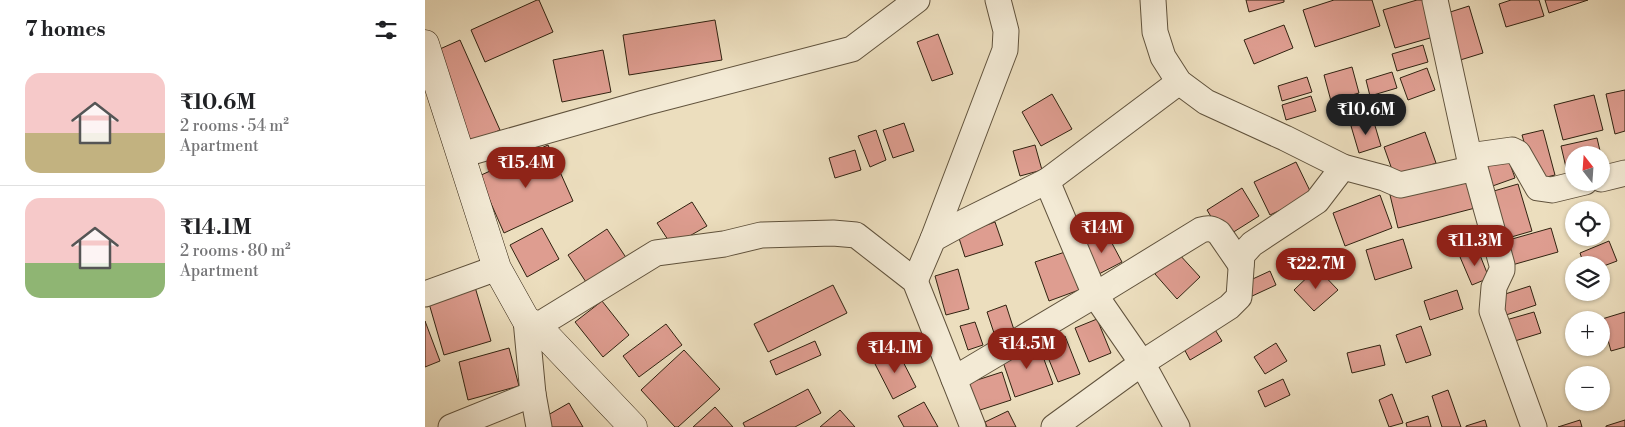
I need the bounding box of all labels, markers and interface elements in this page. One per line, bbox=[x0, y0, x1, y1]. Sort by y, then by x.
icon: filters bbox=[372, 16, 400, 44]
text: 7 homes bbox=[25, 17, 106, 43]
text: ₹10.6M bbox=[180, 90, 256, 116]
icon: home bbox=[65, 93, 125, 153]
pin: ₹10.6M bbox=[1325, 94, 1407, 136]
text: ₹10.6M bbox=[1337, 100, 1395, 120]
text: 2 rooms · 54 m² bbox=[180, 116, 289, 136]
text: Apartment bbox=[180, 136, 259, 156]
pin: ₹15.4M bbox=[485, 146, 567, 189]
north arrow bbox=[1565, 146, 1610, 191]
map controls bbox=[1565, 146, 1610, 411]
text: ₹15.4M bbox=[497, 153, 555, 173]
button: locate bbox=[1565, 201, 1610, 246]
pin: ₹14M bbox=[1072, 212, 1132, 254]
text: ₹14.1M bbox=[180, 215, 251, 241]
icon: home bbox=[65, 218, 125, 278]
text: ₹14M bbox=[1081, 218, 1123, 238]
pin: ₹11.3M bbox=[1434, 224, 1516, 267]
text: ₹11.3M bbox=[1448, 231, 1502, 251]
text: 2 rooms · 80 m² bbox=[180, 241, 291, 261]
pin: ₹22.7M bbox=[1275, 248, 1357, 290]
text: ₹22.7M bbox=[1287, 254, 1345, 274]
button: layers bbox=[1565, 256, 1610, 301]
text: Apartment bbox=[180, 261, 259, 281]
button: + bbox=[1565, 311, 1610, 356]
pin: ₹14.5M bbox=[986, 328, 1068, 370]
pin: ₹14.1M bbox=[854, 332, 936, 374]
text: ₹14.5M bbox=[999, 334, 1055, 354]
text: ₹14.1M bbox=[868, 338, 922, 358]
button: − bbox=[1565, 366, 1610, 411]

